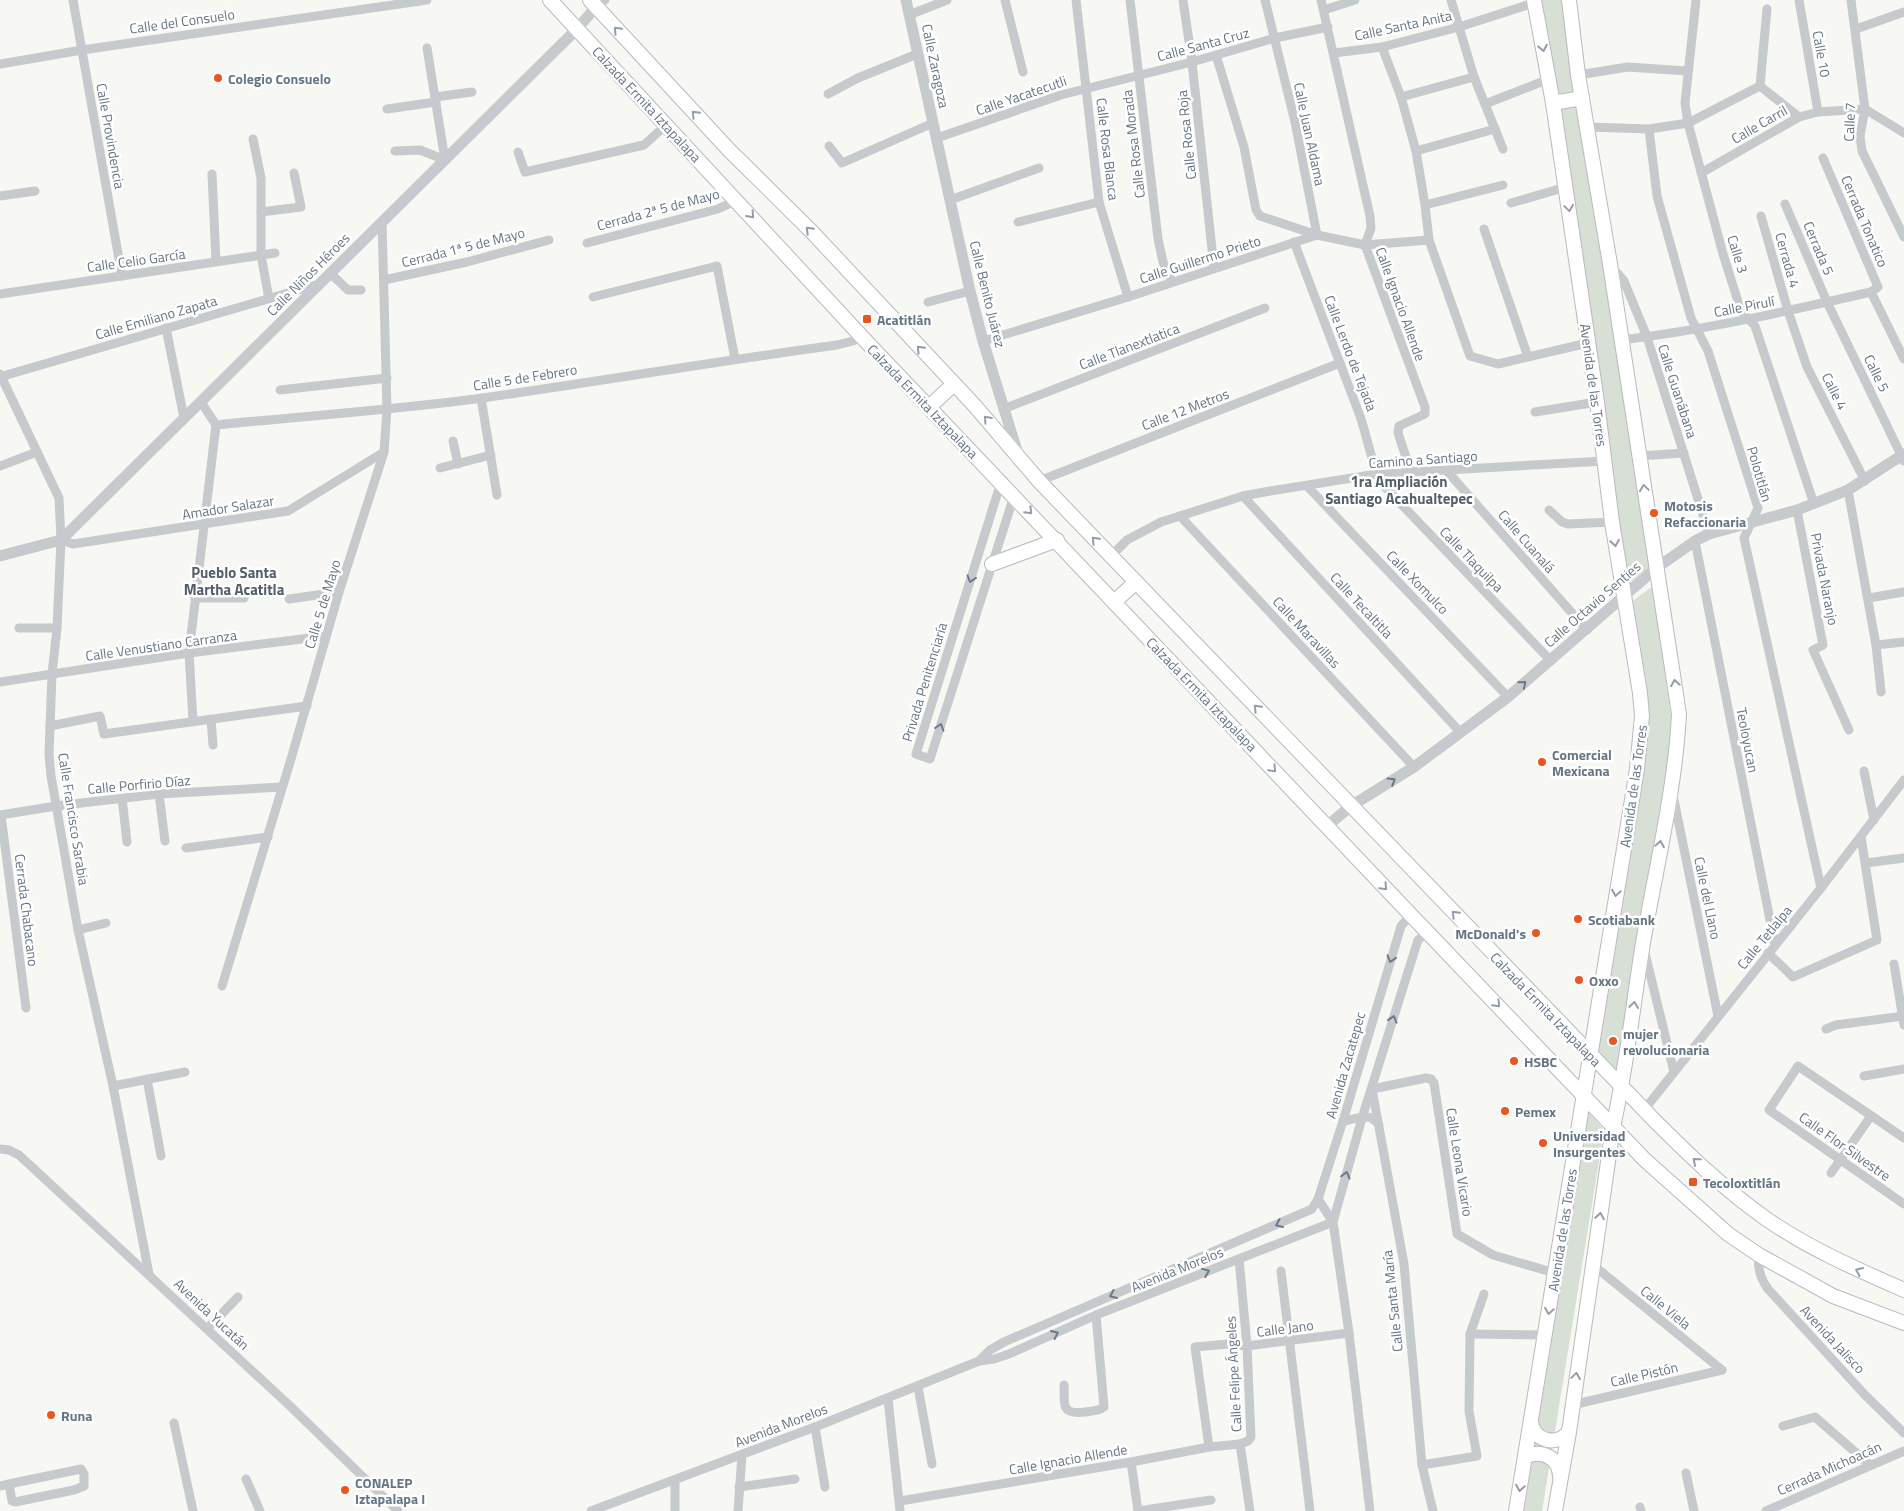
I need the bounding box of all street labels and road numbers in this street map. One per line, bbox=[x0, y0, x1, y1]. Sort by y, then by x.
street label: Calle del Consuelo bbox=[128, 3, 236, 39]
street label: Calle Santa Anita bbox=[1352, 4, 1454, 46]
street label: Calle Zaragoza bbox=[917, 22, 955, 110]
street label: Calle Santa Cruz bbox=[1155, 22, 1251, 66]
street label: Calle 10 bbox=[1808, 29, 1836, 79]
street label: Calzada Ermita Iztapalapa bbox=[588, 41, 706, 167]
street label: Calle Yacatecutli bbox=[973, 70, 1069, 120]
street label: Calle Juan Aldama bbox=[1289, 80, 1331, 188]
street label: Calle Provindencia bbox=[91, 81, 131, 191]
street label: Calle Rosa Morada bbox=[1116, 89, 1150, 199]
street label: Calle Rosa Roja bbox=[1171, 89, 1201, 181]
street label: Calle Rosa Blanca bbox=[1091, 96, 1125, 202]
street label: Calle Carril bbox=[1727, 99, 1791, 149]
street label: Calle 7 bbox=[1838, 102, 1860, 142]
street label: Cerrada Tonatico bbox=[1836, 172, 1894, 270]
street label: Cerrada 2ª 5 de Mayo bbox=[594, 183, 722, 235]
street label: Cerrada 5 bbox=[1798, 218, 1840, 278]
street label: Cerrada 1ª 5 de Mayo bbox=[399, 222, 527, 272]
street label: Calle Niños Héroes bbox=[262, 228, 354, 320]
street label: Calle Guillermo Prieto bbox=[1137, 229, 1263, 289]
street label: Cerrada 4 bbox=[1770, 230, 1806, 290]
street label: Calle 3 bbox=[1722, 232, 1754, 276]
street label: Calle Benito Juárez bbox=[965, 238, 1011, 350]
street label: Calle Celio García bbox=[85, 243, 187, 277]
street label: Calle Ignacio Allende bbox=[1371, 244, 1431, 364]
street label: Calle Emiliano Zapata bbox=[93, 290, 219, 344]
street label: Calle Pirulí bbox=[1712, 290, 1777, 322]
street label: Calle Lerdo de Tejada bbox=[1319, 292, 1383, 414]
street label: Calle Tlanextlatica bbox=[1076, 317, 1182, 375]
street label: Avenida de las Torres bbox=[1575, 322, 1613, 448]
street label: Calzada Ermita Iztapalapa bbox=[863, 339, 983, 463]
street label: Calle Guanábana bbox=[1653, 341, 1703, 441]
street label: Calle 5 bbox=[1859, 351, 1895, 395]
street label: Calle 5 de Febrero bbox=[471, 358, 579, 396]
street label: Calle 4 bbox=[1817, 369, 1853, 413]
street label: Calle 12 Metros bbox=[1138, 383, 1232, 435]
street label: Polotitlán bbox=[1742, 444, 1778, 504]
street label: Camino a Santiago bbox=[1368, 445, 1478, 473]
street label: Amador Salazar bbox=[180, 489, 276, 525]
street label: Calle Cuanalá bbox=[1494, 505, 1560, 577]
street label: Calle Tlaquilpa bbox=[1435, 521, 1509, 597]
street label: Privada Naranjo bbox=[1806, 531, 1844, 627]
street label: Calle Xomulco bbox=[1382, 545, 1454, 619]
street label: Calle Octavio Senties bbox=[1539, 556, 1645, 652]
street label: Calle 5 de Mayo bbox=[298, 557, 346, 651]
street label: Calle Tecaltitla bbox=[1326, 567, 1398, 643]
street label: Calle Maravillas bbox=[1268, 591, 1346, 673]
street label: Privada Penitenciaría bbox=[896, 620, 952, 744]
street label: Calle Venustiano Carranza bbox=[84, 624, 238, 666]
street label: Calzada Ermita Iztapalapa bbox=[1142, 632, 1262, 756]
street label: Teoloyucan bbox=[1731, 706, 1765, 774]
street label: Avenida de las Torres bbox=[1614, 723, 1652, 849]
street label: Calle Francisco Sarabia bbox=[53, 751, 95, 887]
street label: Calle Porfirio Díaz bbox=[87, 769, 191, 799]
street label: Cerrada Chabacano bbox=[10, 852, 44, 968]
street label: Calle del Llano bbox=[1689, 855, 1727, 941]
street label: Calle Tetlalpa bbox=[1732, 900, 1796, 974]
street label: Calzada Ermita Iztapalapa bbox=[1486, 947, 1606, 1071]
street label: Avenida Zacatepec bbox=[1320, 1009, 1370, 1121]
street label: Calle Leona Vicario bbox=[1441, 1106, 1479, 1218]
street label: Calle Flor Silvestre bbox=[1795, 1106, 1895, 1186]
street label: Avenida de las Torres bbox=[1542, 1167, 1582, 1293]
street label: Avenida Morelos bbox=[1128, 1241, 1226, 1297]
street label: Calle Santa María bbox=[1376, 1249, 1408, 1353]
street label: Avenida Yucatán bbox=[170, 1273, 254, 1355]
street label: Calle Viela bbox=[1636, 1280, 1696, 1334]
street label: Avenida Jalisco bbox=[1796, 1300, 1870, 1378]
street label: Calle Jano bbox=[1255, 1314, 1315, 1342]
street label: Calle Felipe Ángeles bbox=[1219, 1315, 1247, 1433]
street label: Calle Pistón bbox=[1608, 1356, 1680, 1392]
street label: Avenida Morelos bbox=[732, 1398, 830, 1452]
street label: Cerrada Michoacán bbox=[1773, 1436, 1885, 1500]
street label: Calle Ignacio Allende bbox=[1007, 1438, 1129, 1480]

